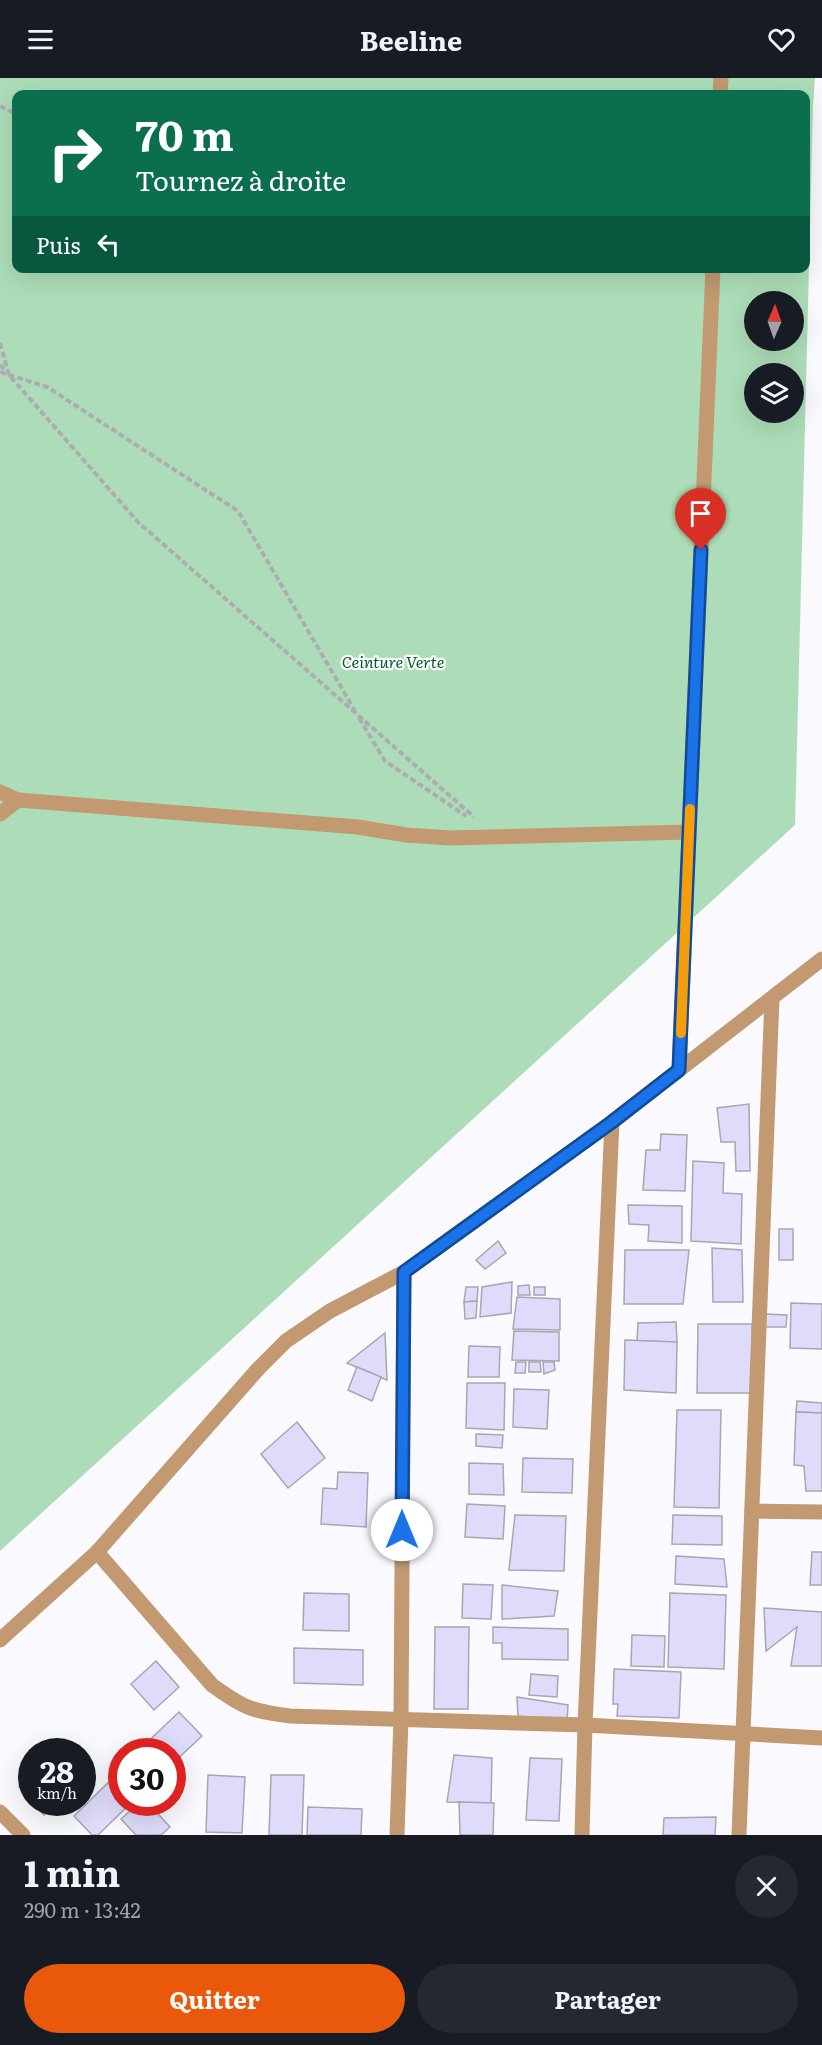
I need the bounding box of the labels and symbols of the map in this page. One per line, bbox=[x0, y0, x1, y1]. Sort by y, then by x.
north arrow bbox=[744, 291, 804, 351]
pin bbox=[675, 488, 726, 550]
park label: Ceinture Verte bbox=[342, 649, 444, 673]
position arrow bbox=[370, 1498, 434, 1562]
speed limit sign: 30 bbox=[108, 1738, 186, 1816]

